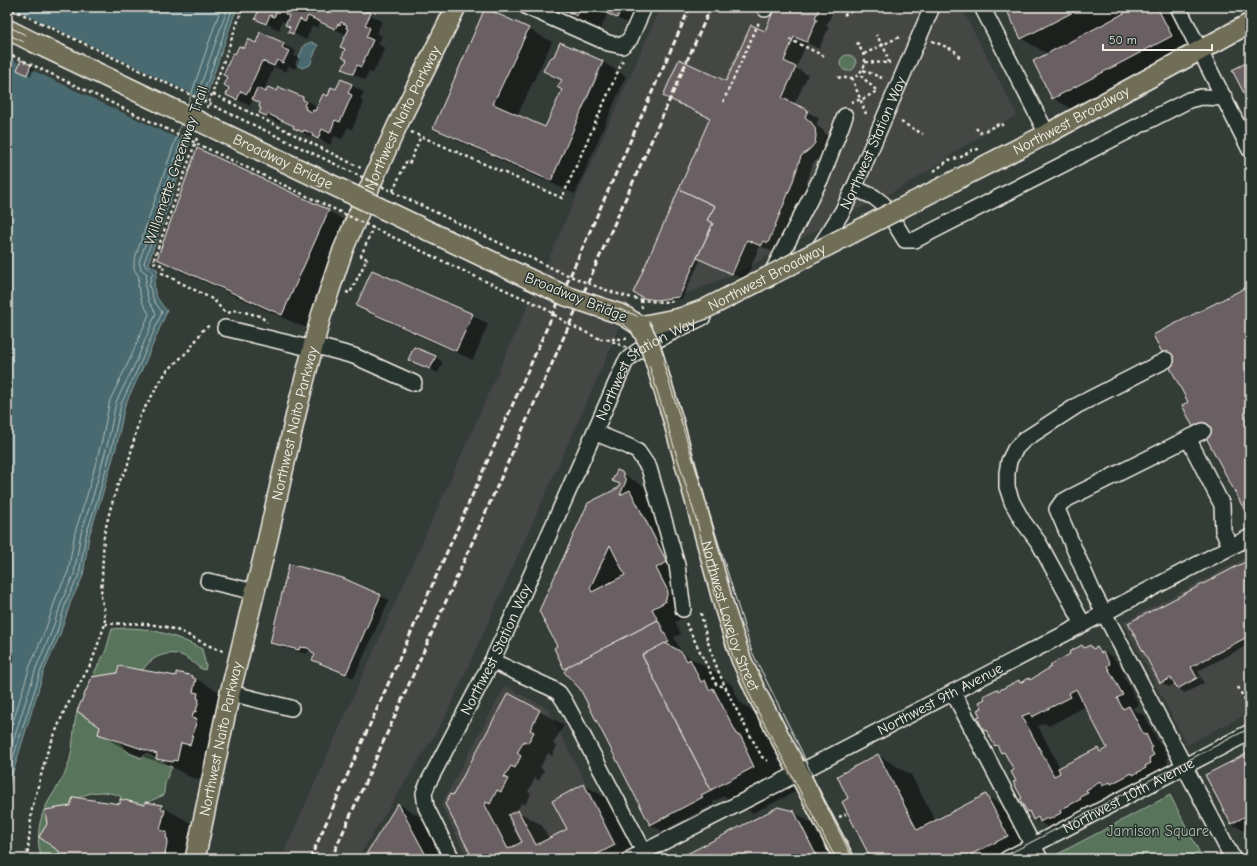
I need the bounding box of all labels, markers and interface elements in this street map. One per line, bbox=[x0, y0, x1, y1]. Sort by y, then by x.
scale bar bbox=[1103, 26, 1212, 52]
text: 50 m bbox=[1109, 33, 1137, 47]
street label: Northwest Naito Parkway bbox=[361, 42, 445, 193]
street label: Northwest Station Way bbox=[836, 74, 910, 212]
street label: Northwest Broadway bbox=[1010, 82, 1133, 159]
street label: Willamette Greenway Trail bbox=[140, 83, 212, 247]
street label: Broadway Bridge bbox=[230, 130, 336, 193]
street label: Northwest Broadway bbox=[705, 239, 829, 315]
street label: Broadway Bridge bbox=[522, 268, 630, 326]
street label: Northwest Station Way bbox=[592, 313, 699, 423]
street label: Northwest Naito Parkway bbox=[268, 344, 322, 502]
street label: Northwest Lovejoy Street bbox=[697, 539, 764, 694]
street label: Northwest Station Way bbox=[456, 581, 535, 718]
street label: Northwest Naito Parkway bbox=[195, 659, 246, 818]
street label: Northwest 9th Avenue bbox=[874, 659, 1006, 739]
street label: Northwest 10th Avenue bbox=[1060, 754, 1198, 837]
park label: Jamison Square bbox=[1107, 822, 1210, 840]

